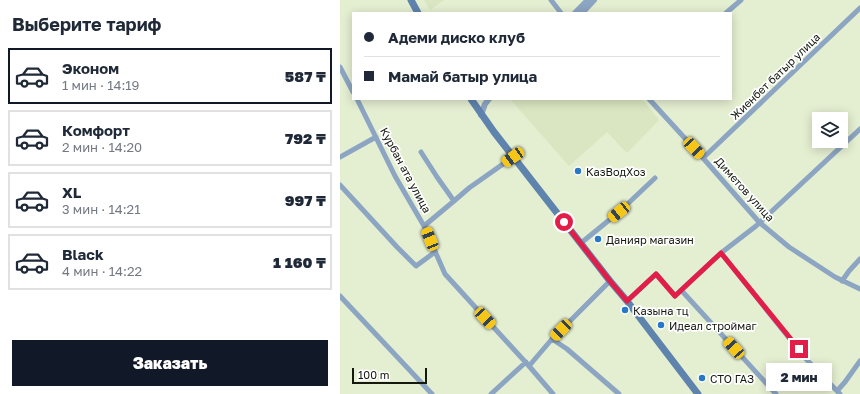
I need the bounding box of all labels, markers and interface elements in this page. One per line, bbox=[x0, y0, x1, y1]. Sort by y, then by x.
text: Выберите тариф bbox=[12, 13, 161, 35]
text: Адеми диско клуб bbox=[388, 28, 525, 46]
street label: Жиенбет батыр улица bbox=[728, 30, 822, 122]
icon: car bbox=[14, 58, 50, 94]
text: Эконом bbox=[62, 59, 119, 77]
text: 587 ₸ bbox=[285, 67, 326, 85]
text: Мамай батыр улица bbox=[388, 67, 537, 85]
text: 1 мин · 14:19 bbox=[62, 77, 139, 93]
map controls bbox=[812, 112, 848, 148]
button: layers bbox=[812, 112, 848, 148]
icon: car bbox=[14, 120, 50, 156]
text: Комфорт bbox=[62, 121, 130, 139]
street label: Курбан ата улица bbox=[378, 125, 434, 215]
text: 792 ₸ bbox=[285, 129, 326, 147]
car bbox=[681, 135, 707, 161]
text: 2 мин · 14:20 bbox=[62, 139, 142, 155]
car bbox=[500, 145, 526, 169]
street label: Диметов улица bbox=[713, 154, 777, 224]
place label: КазВодХоз bbox=[586, 165, 646, 178]
marker: КазВодХоз bbox=[573, 166, 583, 176]
icon: car bbox=[14, 182, 50, 218]
text: XL bbox=[62, 183, 81, 201]
text: 997 ₸ bbox=[285, 191, 326, 209]
car bbox=[606, 200, 632, 224]
text: 3 мин · 14:21 bbox=[62, 201, 140, 217]
route start bbox=[555, 213, 573, 231]
car bbox=[420, 226, 440, 252]
place label: Данияр магазин bbox=[606, 233, 694, 246]
marker: Данияр магазин bbox=[593, 234, 603, 244]
icon: car bbox=[14, 244, 50, 280]
text: Black bbox=[62, 245, 104, 263]
text: 1 160 ₸ bbox=[273, 253, 326, 271]
text: 4 мин · 14:22 bbox=[62, 263, 142, 279]
place label: Казына тц bbox=[633, 304, 689, 317]
car bbox=[472, 305, 498, 331]
marker: Казына тц bbox=[620, 305, 630, 315]
car bbox=[548, 317, 574, 343]
place label: Идеал строймаг bbox=[669, 319, 756, 332]
marker: Идеал строймаг bbox=[656, 320, 666, 330]
car bbox=[722, 335, 746, 361]
button: Заказать bbox=[12, 340, 328, 386]
route end bbox=[790, 340, 808, 358]
callout: 2 мин bbox=[766, 363, 832, 391]
scale bar bbox=[352, 366, 427, 385]
text: 100 m bbox=[358, 368, 389, 381]
text: 2 мин bbox=[781, 369, 818, 385]
place label: СТО ГАЗ bbox=[710, 372, 754, 385]
marker: СТО ГАЗ bbox=[697, 373, 707, 383]

